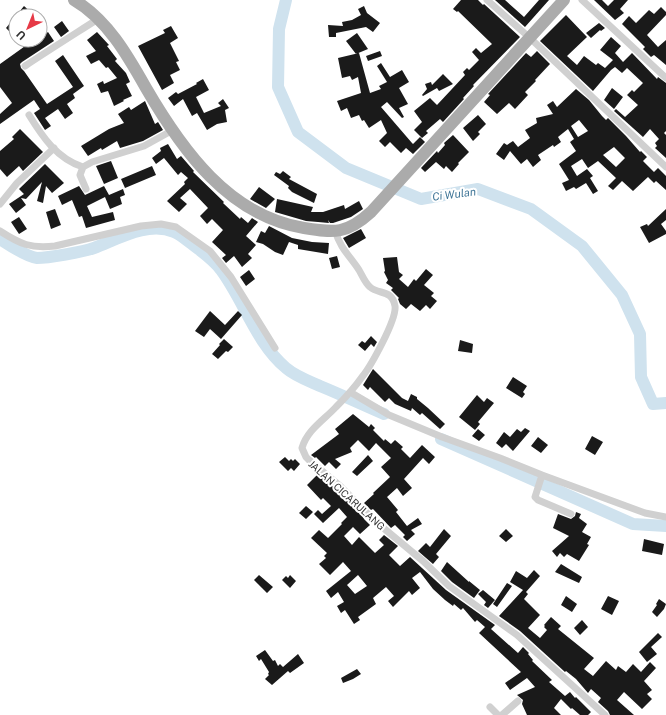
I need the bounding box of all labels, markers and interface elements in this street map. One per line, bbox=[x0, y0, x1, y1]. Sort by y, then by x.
north arrow bbox=[8, 8, 48, 48]
text: U bbox=[14, 28, 28, 42]
water label: Ci Wulan bbox=[431, 185, 477, 203]
street label: JALAN CICARULANG bbox=[306, 458, 388, 532]

